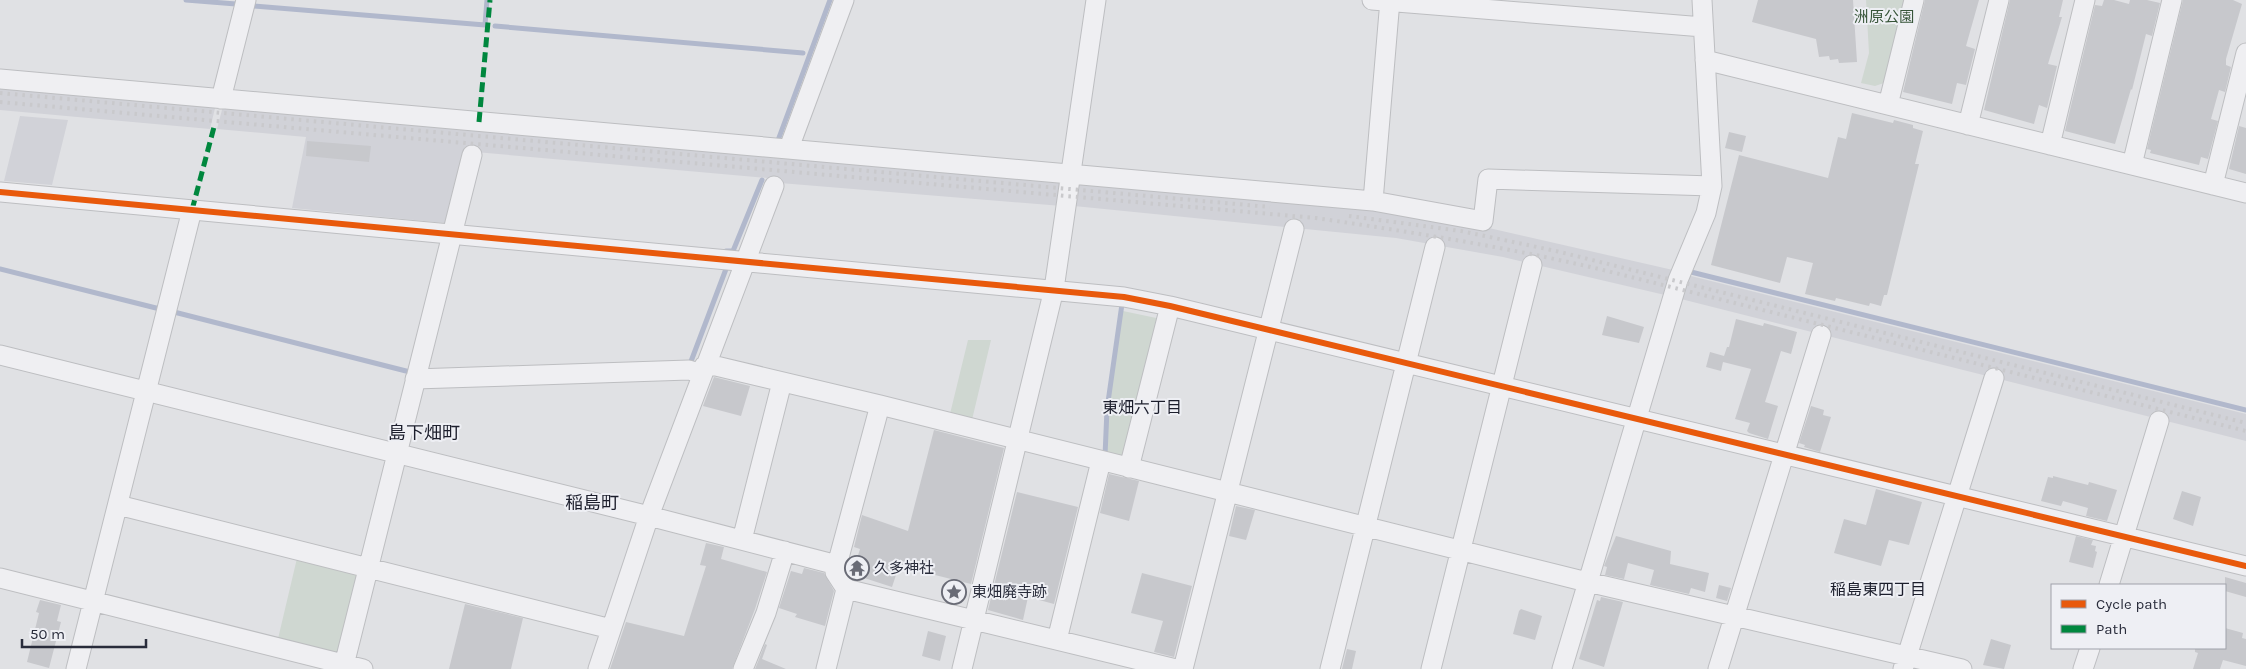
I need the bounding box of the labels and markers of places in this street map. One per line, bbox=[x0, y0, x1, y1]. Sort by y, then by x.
temple icon: 久多神社 bbox=[844, 555, 870, 581]
place label: 久多神社 bbox=[874, 559, 934, 577]
place icon: 東畑廃寺跡 bbox=[941, 579, 967, 605]
place label: 東畑廃寺跡 bbox=[972, 583, 1047, 601]

